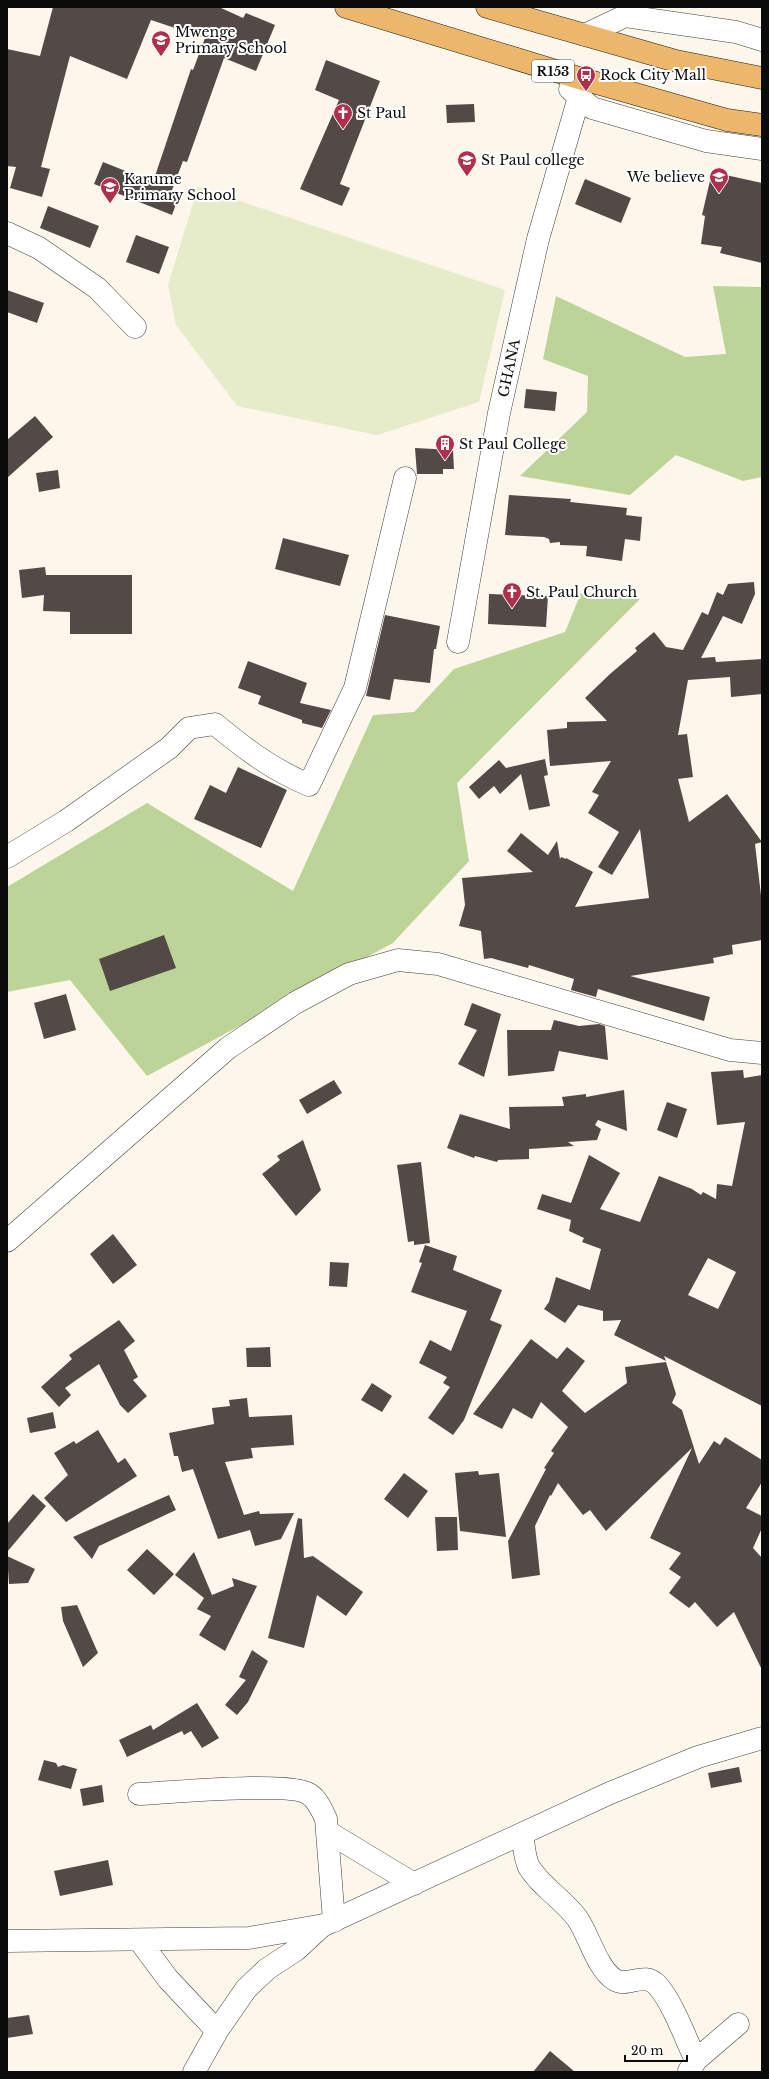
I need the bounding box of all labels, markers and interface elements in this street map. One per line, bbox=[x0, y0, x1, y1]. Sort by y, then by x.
place label: Mwenge Primary School bbox=[175, 23, 288, 57]
school or university icon: Mwenge Primary School bbox=[150, 29, 172, 57]
road number: R153 bbox=[532, 60, 574, 82]
bus stop icon: Rock City Mall bbox=[575, 64, 597, 92]
place label: Rock City Mall bbox=[600, 66, 706, 84]
church icon: St Paul bbox=[332, 102, 354, 130]
place label: St Paul bbox=[357, 104, 407, 122]
school or university icon: St Paul college bbox=[456, 149, 478, 177]
place label: St Paul college bbox=[481, 151, 585, 169]
school or university icon: We believe bbox=[708, 166, 730, 194]
place label: We believe bbox=[626, 168, 705, 186]
place label: Karume Primary School bbox=[124, 170, 237, 204]
school or university icon: Karume Primary School bbox=[99, 176, 121, 204]
street label: GHANA bbox=[494, 337, 524, 399]
building icon: St Paul College bbox=[434, 433, 456, 461]
place label: St Paul College bbox=[459, 435, 566, 453]
church icon: St. Paul Church bbox=[501, 581, 523, 609]
place label: St. Paul Church bbox=[526, 583, 637, 601]
scale bar bbox=[625, 2037, 687, 2063]
text: 20 m bbox=[631, 2043, 663, 2058]

